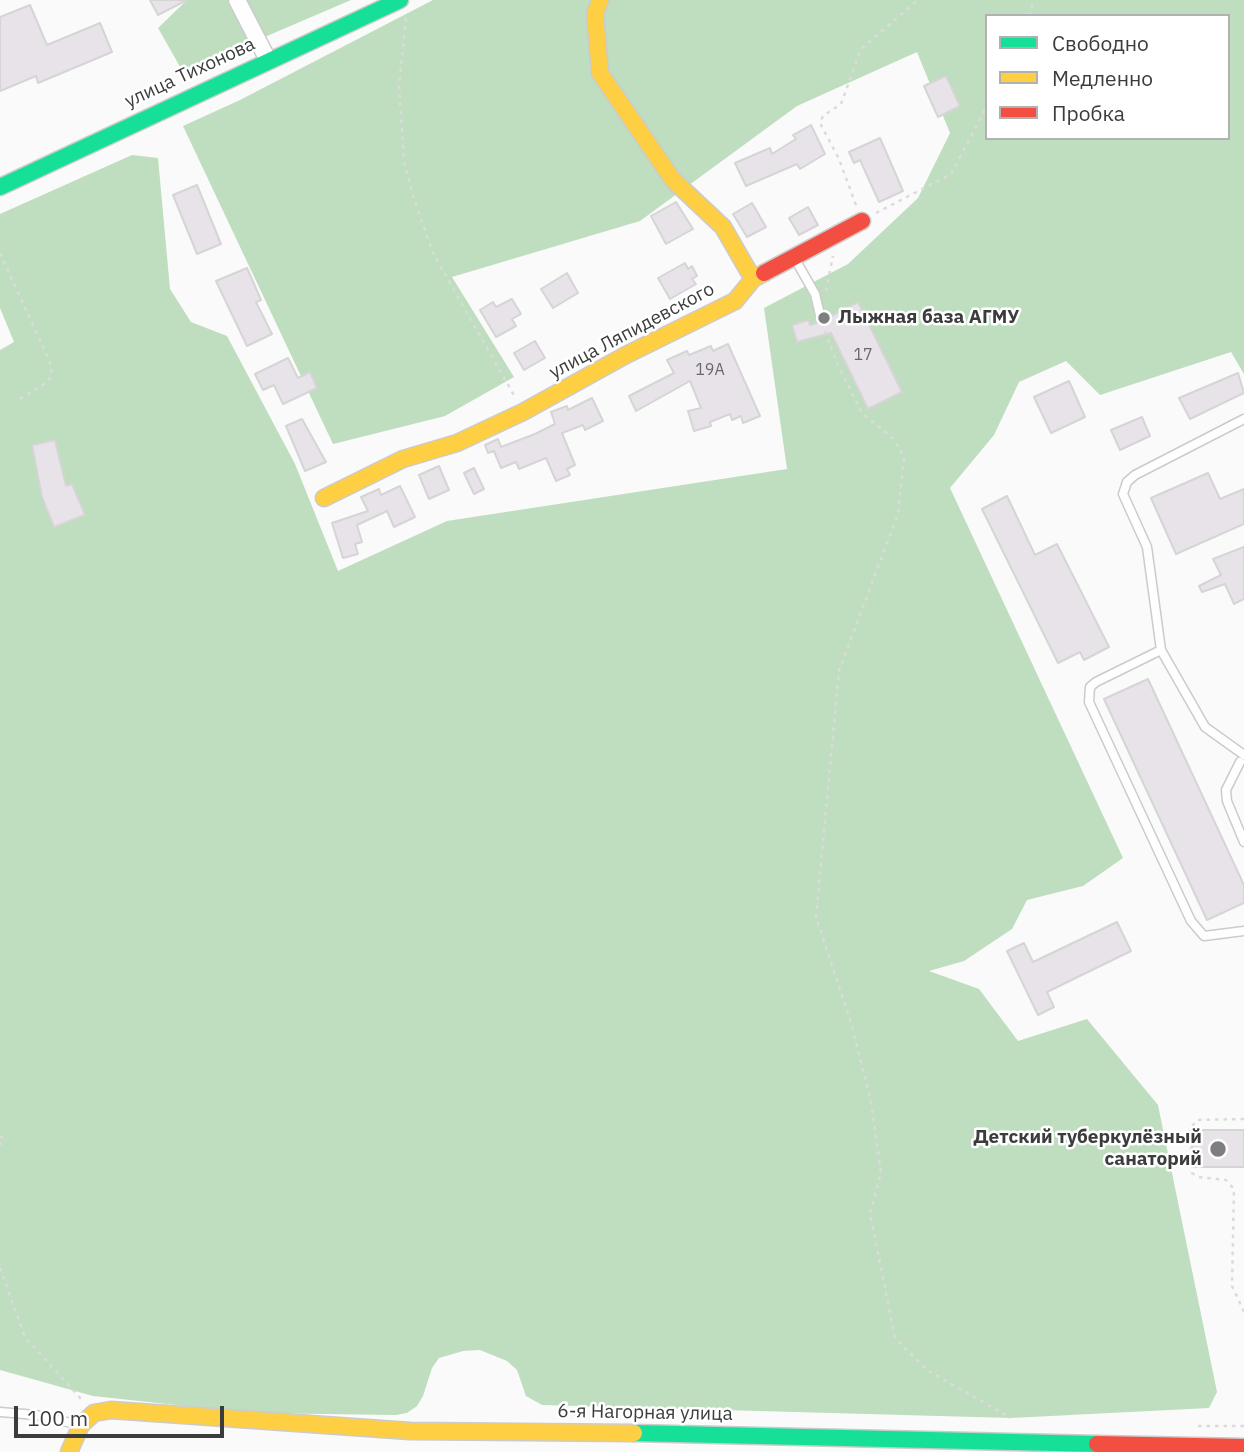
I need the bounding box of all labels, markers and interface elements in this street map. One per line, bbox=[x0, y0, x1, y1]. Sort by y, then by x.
legend bbox=[985, 14, 1230, 140]
text: Свободно bbox=[1052, 29, 1149, 57]
street label: улица Тихонова bbox=[121, 33, 259, 113]
text: Медленно bbox=[1052, 64, 1153, 92]
text: Пробка bbox=[1052, 99, 1125, 127]
street label: улица Ляпидевского bbox=[546, 278, 718, 384]
place label: Лыжная база АГМУ bbox=[838, 307, 1019, 329]
marker: Лыжная база АГМУ bbox=[816, 310, 832, 326]
house number: 17 bbox=[853, 345, 873, 365]
house number: 19А bbox=[695, 360, 725, 380]
place label: Детский туберкулёзный санаторий bbox=[973, 1127, 1202, 1171]
marker: Детский туберкулёзный санаторий bbox=[1208, 1139, 1228, 1159]
scale bar bbox=[18, 1392, 228, 1436]
street label: 6-я Нагорная улица bbox=[557, 1400, 733, 1426]
text: 100 m bbox=[27, 1404, 88, 1432]

